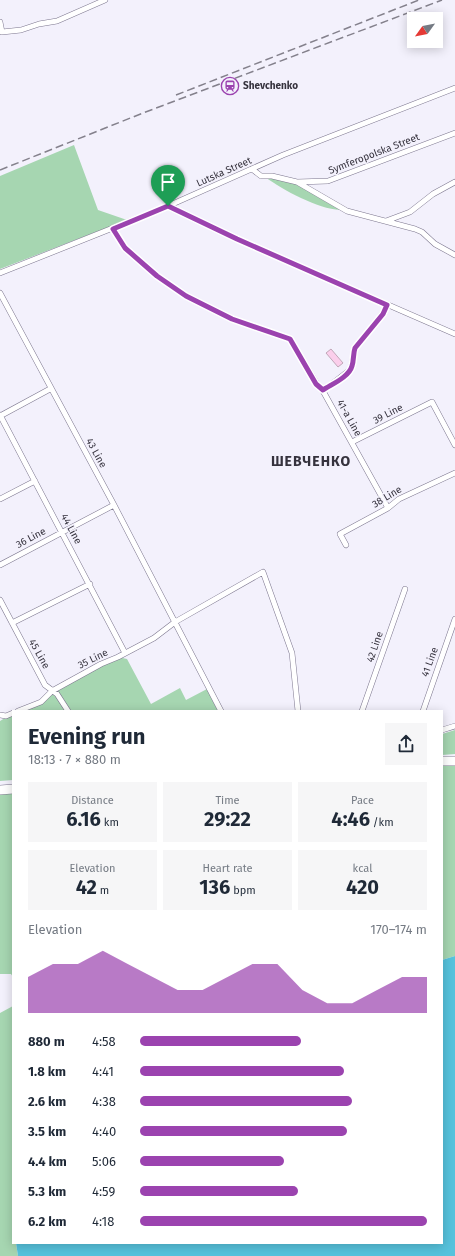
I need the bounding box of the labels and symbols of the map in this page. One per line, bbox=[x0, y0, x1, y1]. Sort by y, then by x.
north arrow bbox=[407, 12, 443, 48]
station icon: Shevchenko bbox=[220, 76, 240, 96]
place label: Shevchenko bbox=[243, 80, 298, 92]
street label: Symferopolska Street bbox=[327, 131, 422, 177]
street label: Lutska Street bbox=[195, 154, 254, 190]
pin bbox=[151, 165, 185, 206]
street label: 41-a Line bbox=[334, 398, 364, 438]
street label: 39 Line bbox=[371, 401, 405, 427]
street label: 43 Line bbox=[83, 436, 109, 470]
district label: ШЕВЧЕНКО bbox=[271, 453, 351, 470]
street label: 38 Line bbox=[370, 484, 404, 510]
street label: 44 Line bbox=[58, 512, 84, 546]
street label: 36 Line bbox=[14, 525, 48, 551]
street label: 42 Line bbox=[364, 630, 386, 664]
street label: 45 Line bbox=[26, 637, 52, 671]
street label: 41 Line bbox=[419, 645, 441, 679]
street label: 35 Line bbox=[76, 647, 110, 671]

